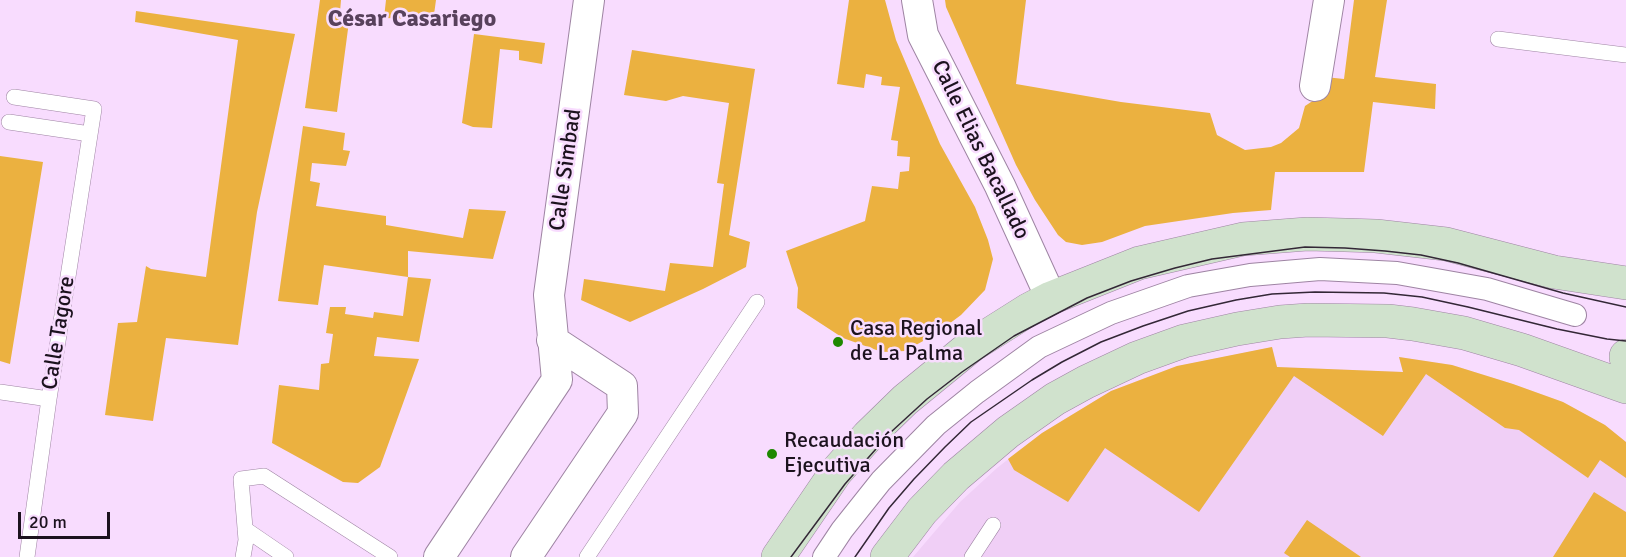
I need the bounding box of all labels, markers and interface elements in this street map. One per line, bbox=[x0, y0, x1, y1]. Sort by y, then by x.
district label: César Casariego bbox=[328, 6, 496, 34]
street label: Calle Elias Bacallado bbox=[925, 56, 1035, 244]
street label: Calle Simbad bbox=[544, 107, 588, 233]
street label: Calle Tagore bbox=[37, 274, 81, 392]
place label: Casa Regional de La Palma bbox=[850, 316, 982, 368]
marker: Casa Regional de La Palma bbox=[831, 335, 845, 349]
place label: Recaudación Ejecutiva bbox=[784, 428, 904, 480]
marker: Recaudación Ejecutiva bbox=[765, 447, 779, 461]
scale bar bbox=[21, 500, 112, 538]
text: 20 m bbox=[29, 511, 67, 533]

